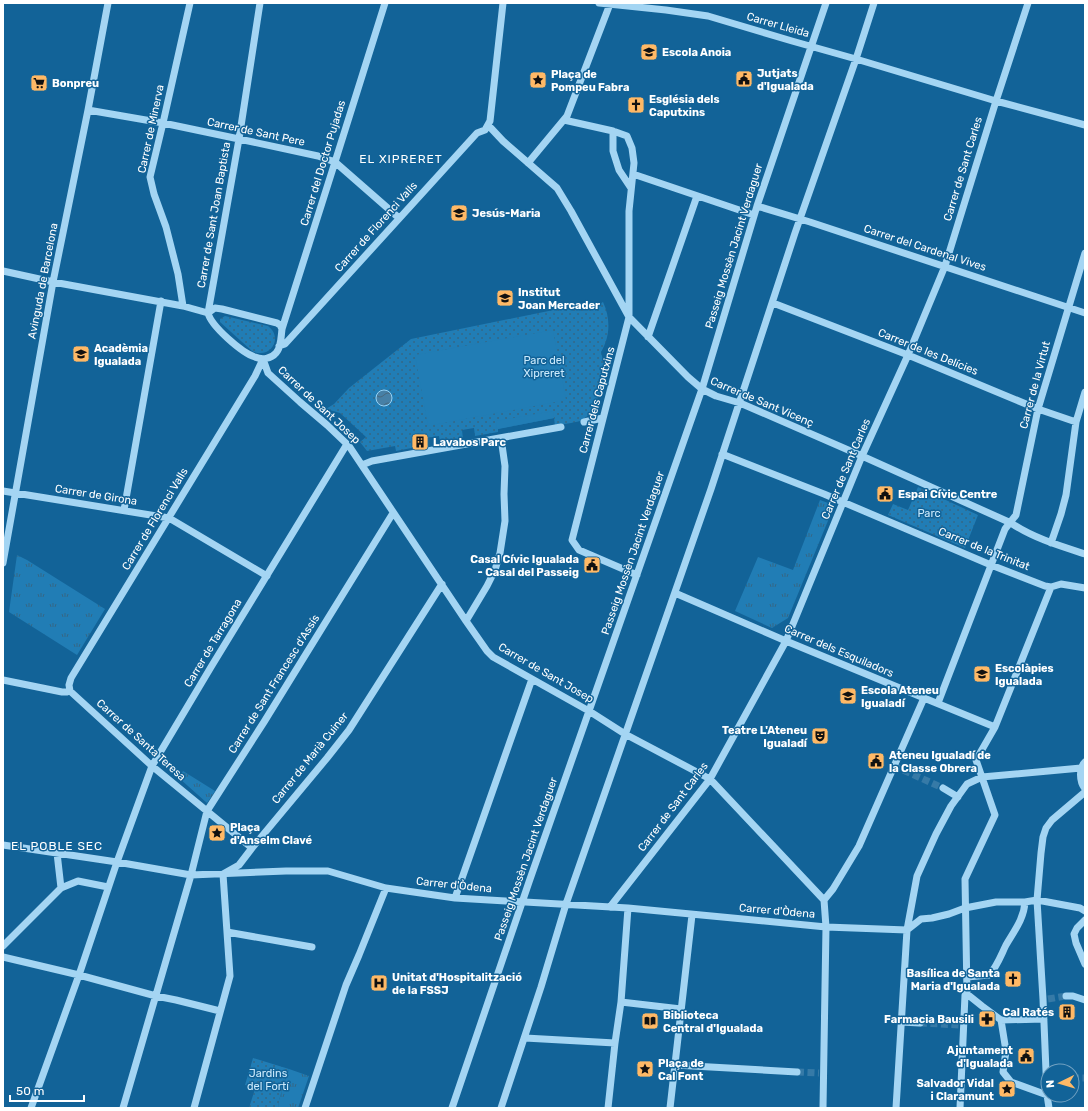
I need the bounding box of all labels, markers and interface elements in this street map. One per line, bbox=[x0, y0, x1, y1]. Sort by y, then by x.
street label: Carrer Lleida bbox=[745, 10, 811, 40]
school or university icon: Escola Anoia bbox=[639, 42, 659, 62]
place label: Escola Anoia bbox=[662, 46, 731, 59]
place label: Jutjats d'Igualada bbox=[757, 67, 814, 93]
place label: Plaça de Pompeu Fabra bbox=[551, 68, 629, 94]
public building icon: Jutjats d'Igualada bbox=[734, 69, 754, 89]
place icon: Plaça de Pompeu Fabra bbox=[528, 70, 548, 90]
supermarket icon: Bonpreu bbox=[29, 73, 49, 93]
place label: Bonpreu bbox=[52, 77, 99, 90]
street label: Carrer de Minerva bbox=[135, 84, 167, 174]
place label: Església dels Caputxins bbox=[649, 93, 720, 119]
church icon: Església dels Caputxins bbox=[626, 95, 646, 115]
street label: Carrer del Doctor Pujadas bbox=[298, 98, 348, 227]
street label: Carrer de Sant Pere bbox=[206, 115, 306, 149]
street label: Carrer de Sant Carles bbox=[941, 115, 985, 223]
street label: Carrer de Sant Joan Baptista bbox=[195, 141, 233, 289]
district label: EL XIPRERET bbox=[359, 152, 443, 166]
street label: Passeig Mossèn Jacint Verdaguer bbox=[703, 161, 766, 330]
street label: Carrer de Florenci Valls bbox=[332, 179, 420, 275]
school or university icon: Jesús-Maria bbox=[449, 203, 469, 223]
place label: Jesús-Maria bbox=[472, 207, 541, 220]
street label: Avinguda de Barcelona bbox=[25, 222, 61, 340]
street label: Carrer del Cardenal Vives bbox=[862, 222, 988, 274]
place label: Institut Joan Mercader bbox=[518, 286, 600, 312]
school or university icon: Institut Joan Mercader bbox=[495, 288, 515, 308]
street label: Carrer de les Delícies bbox=[876, 326, 980, 378]
street label: Carrer de la Virtut bbox=[1017, 339, 1053, 430]
place label: Acadèmia Igualada bbox=[94, 342, 148, 368]
school or university icon: Acadèmia Igualada bbox=[71, 344, 91, 364]
street label: Carrer dels Caputxins bbox=[577, 345, 618, 455]
park label: Parc del Xipreret bbox=[523, 354, 565, 380]
street label: Carrer de Sant Josep bbox=[275, 363, 363, 447]
street label: Carrer de Sant Vicenç bbox=[708, 374, 816, 430]
street label: Carrer de Sant Carles bbox=[819, 416, 873, 521]
building icon: Lavabos Parc bbox=[410, 432, 430, 452]
place label: Lavabos Parc bbox=[433, 436, 507, 449]
street label: Carrer de Florenci Valls bbox=[119, 465, 191, 572]
street label: Passeig Mossèn Jacint Verdaguer bbox=[599, 469, 667, 636]
street label: Carrer de Girona bbox=[54, 482, 138, 508]
public building icon: Espai Cívic Centre bbox=[875, 484, 895, 504]
place label: Espai Cívic Centre bbox=[898, 488, 998, 501]
park label: Parc bbox=[917, 507, 941, 520]
street label: Carrer de la Trinitat bbox=[936, 525, 1032, 574]
place label: Casal Cívic Igualada - Casal del Passeig bbox=[470, 553, 579, 579]
public building icon: Casal Cívic Igualada - Casal del Passeig bbox=[582, 555, 602, 575]
street label: Carrer de Tarragona bbox=[181, 596, 245, 690]
street label: Carrer de Sant Francesc d'Assís bbox=[226, 612, 322, 756]
street label: Carrer dels Esquiladors bbox=[782, 622, 896, 680]
street label: Carrer de Sant Josep bbox=[496, 640, 596, 706]
place label: Escolàpies Igualada bbox=[995, 662, 1054, 688]
school or university icon: Escolàpies Igualada bbox=[972, 664, 992, 684]
place label: Escola Ateneu Igualadí bbox=[861, 684, 939, 710]
school or university icon: Escola Ateneu Igualadí bbox=[838, 686, 858, 706]
street label: Carrer de Santa Teresa bbox=[94, 697, 188, 783]
street label: Carrer de Marià Cuiner bbox=[269, 709, 351, 806]
place label: Teatre L'Ateneu Igualadí bbox=[722, 724, 808, 750]
theatre icon: Teatre L'Ateneu Igualadí bbox=[810, 726, 830, 746]
place label: Ateneu Igualadí de la Classe Obrera bbox=[889, 749, 991, 775]
public building icon: Ateneu Igualadí de la Classe Obrera bbox=[866, 751, 886, 771]
street label: Carrer de Sant Carles bbox=[635, 760, 711, 854]
street label: Passeig Mossèn Jacint Verdaguer bbox=[492, 775, 560, 942]
place label: Plaça d'Anselm Clavé bbox=[230, 821, 313, 847]
place icon: Plaça d'Anselm Clavé bbox=[207, 823, 227, 843]
district label: EL POBLE SEC bbox=[11, 839, 103, 853]
street label: Carrer d'Òdena bbox=[415, 875, 493, 895]
street label: Carrer d'Òdena bbox=[738, 901, 816, 921]
place label: Basílica de Santa Maria d'Igualada bbox=[907, 967, 1000, 993]
church icon: Basílica de Santa Maria d'Igualada bbox=[1003, 969, 1023, 989]
place label: Unitat d'Hospitalització de la FSSJ bbox=[392, 971, 522, 997]
hospital icon: Unitat d'Hospitalització de la FSSJ bbox=[369, 973, 389, 993]
building icon: Cal Ratés bbox=[1057, 1002, 1077, 1022]
place label: Cal Ratés bbox=[1003, 1006, 1054, 1019]
place label: Biblioteca Central d'Igualada bbox=[663, 1009, 763, 1035]
pharmacy icon: Farmacia Bausili bbox=[977, 1009, 997, 1029]
library icon: Biblioteca Central d'Igualada bbox=[640, 1011, 660, 1031]
place label: Farmacia Bausili bbox=[884, 1013, 974, 1026]
place label: Ajuntament d'Igualada bbox=[947, 1044, 1013, 1070]
public building icon: Ajuntament d'Igualada bbox=[1016, 1046, 1036, 1066]
place label: Plaça de Cal Font bbox=[658, 1057, 704, 1083]
place icon: Plaça de Cal Font bbox=[635, 1059, 655, 1079]
north arrow bbox=[1040, 1063, 1080, 1103]
park label: Jardins del Fortí bbox=[247, 1067, 290, 1093]
scale bar bbox=[10, 1077, 84, 1103]
place label: Salvador Vidal i Claramunt bbox=[917, 1077, 994, 1103]
place icon: Salvador Vidal i Claramunt bbox=[997, 1079, 1017, 1099]
text: N bbox=[1044, 1079, 1057, 1088]
text: 50 m bbox=[16, 1084, 44, 1098]

